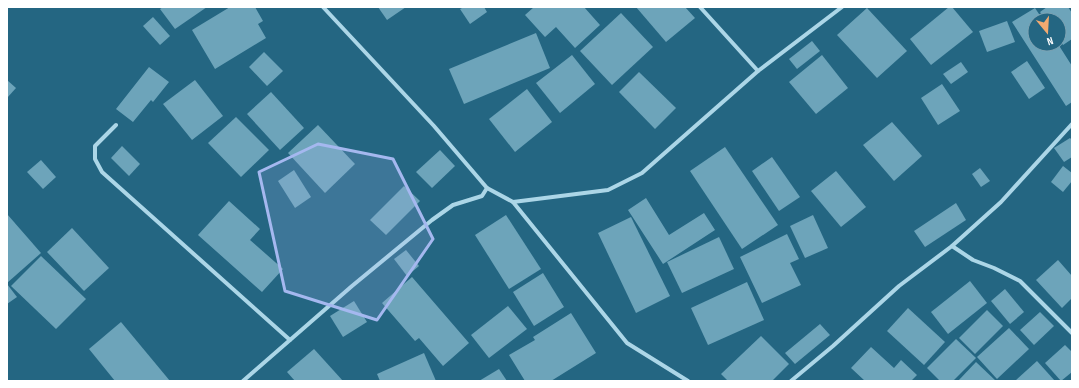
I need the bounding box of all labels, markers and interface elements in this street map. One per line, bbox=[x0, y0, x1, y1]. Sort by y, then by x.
north arrow bbox=[1027, 12, 1067, 52]
text: N bbox=[1045, 34, 1055, 48]

